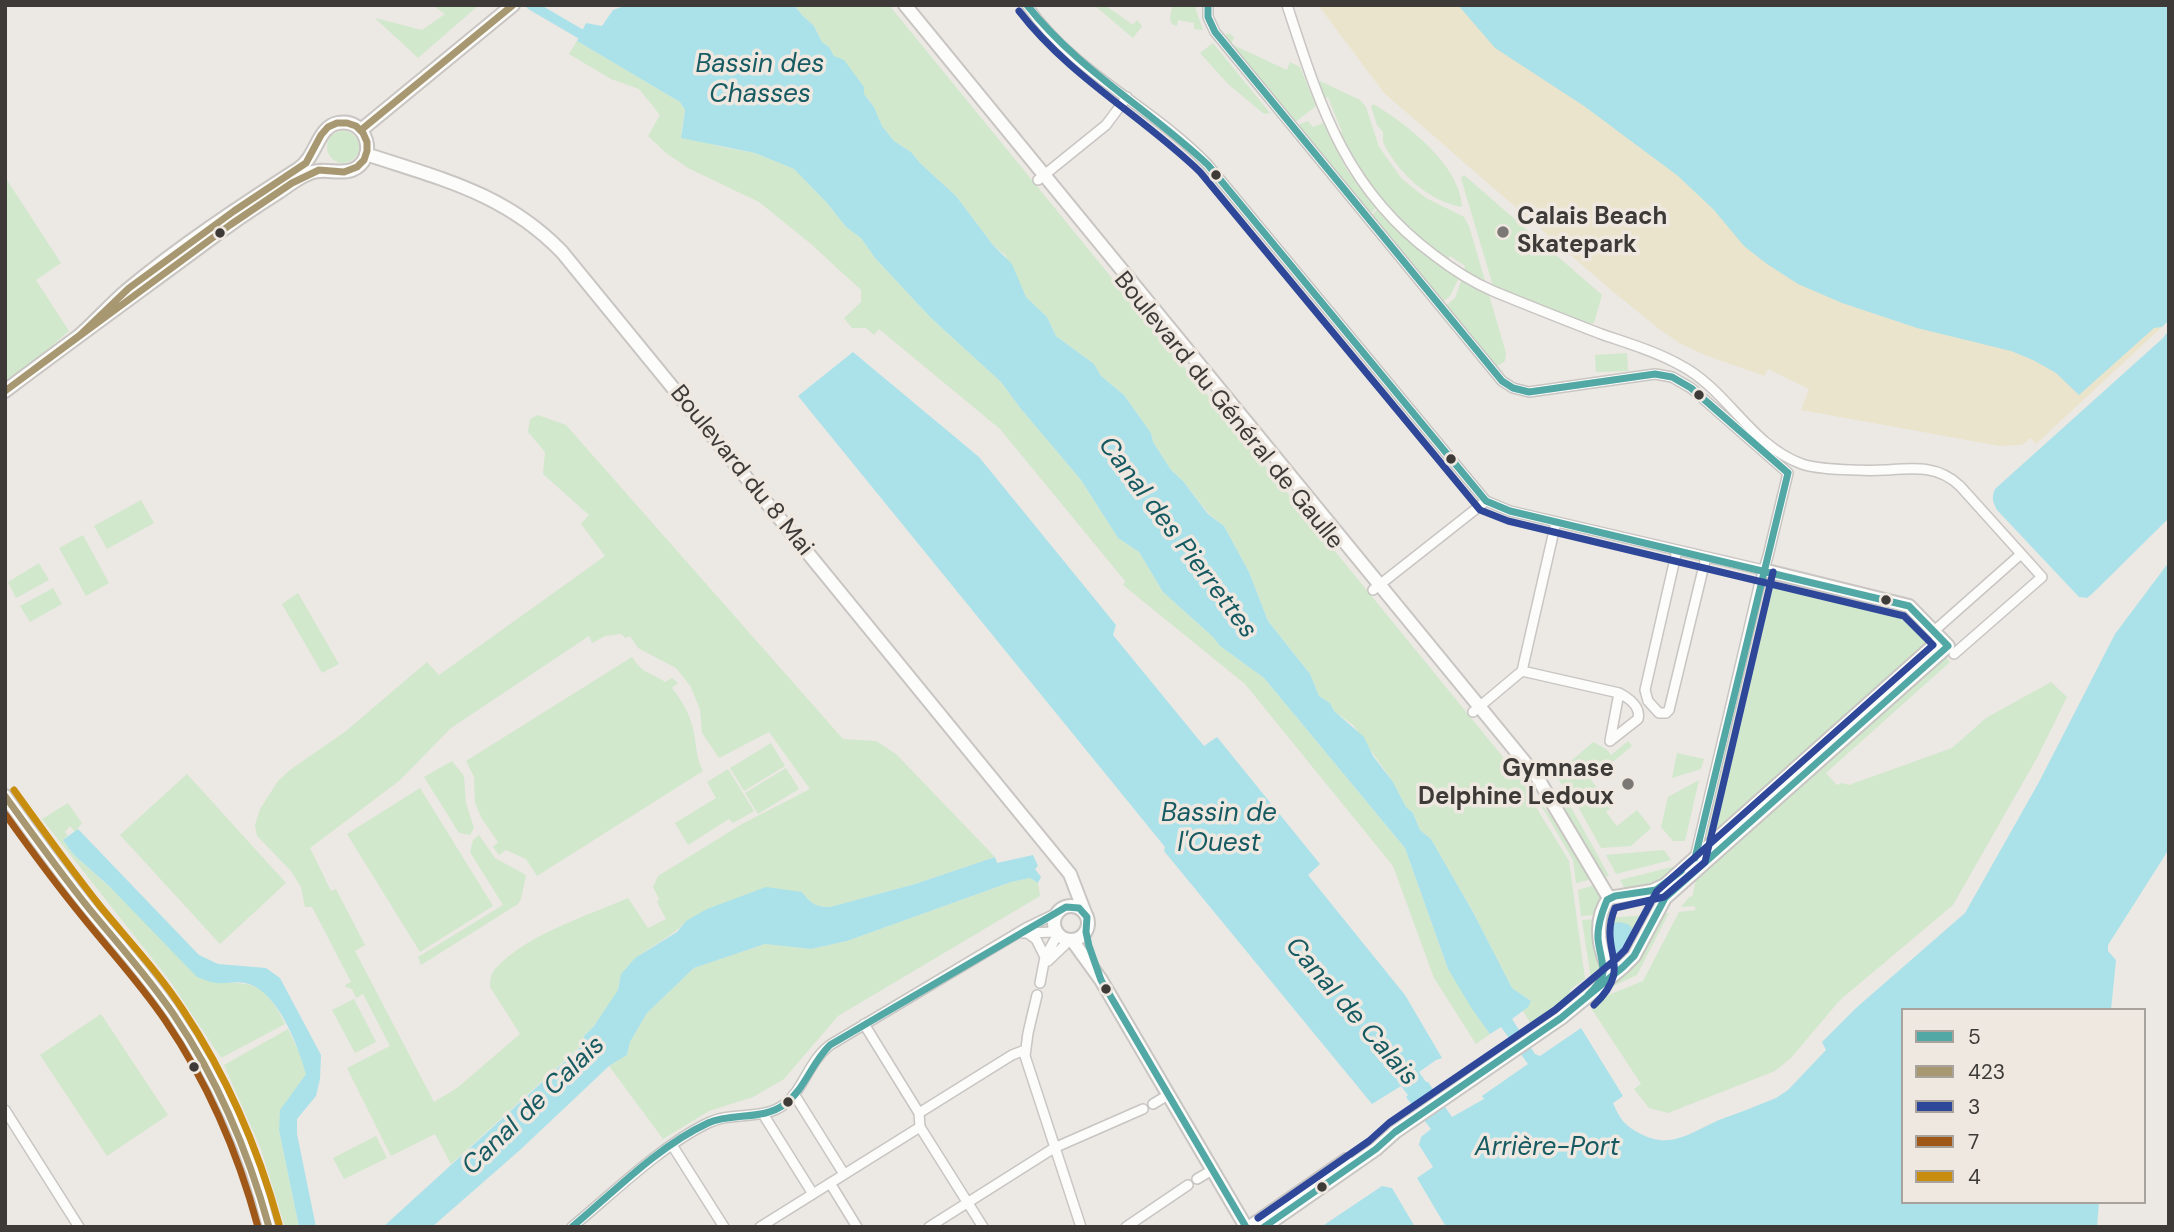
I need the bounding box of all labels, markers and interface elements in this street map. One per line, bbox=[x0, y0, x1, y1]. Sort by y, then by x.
water label: Bassin des Chasses bbox=[696, 49, 824, 110]
unlabelled marker bbox=[1209, 168, 1223, 182]
place label: Calais Beach Skatepark bbox=[1517, 204, 1667, 260]
marker: Calais Beach Skatepark bbox=[1495, 224, 1511, 240]
unlabelled marker bbox=[213, 226, 227, 240]
street label: Boulevard du Général de Gaulle bbox=[1107, 267, 1349, 555]
street label: Boulevard du 8 Mai bbox=[663, 380, 819, 562]
unlabelled marker bbox=[1692, 388, 1706, 402]
water label: Canal des Pierrettes bbox=[1091, 431, 1263, 645]
unlabelled marker bbox=[1444, 452, 1458, 466]
unlabelled marker bbox=[1879, 593, 1893, 607]
place label: Gymnase Delphine Ledoux bbox=[1418, 756, 1614, 812]
marker: Gymnase Delphine Ledoux bbox=[1620, 776, 1636, 792]
water label: Bassin de l'Ouest bbox=[1161, 798, 1277, 860]
water label: Canal de Calais bbox=[1278, 931, 1424, 1093]
unlabelled marker bbox=[1099, 982, 1113, 996]
legend bbox=[1901, 1008, 2146, 1204]
text: 5 bbox=[1968, 1023, 1981, 1051]
water label: Canal de Calais bbox=[456, 1030, 612, 1182]
text: 423 bbox=[1968, 1058, 2005, 1086]
unlabelled marker bbox=[187, 1060, 201, 1074]
text: 3 bbox=[1968, 1093, 1980, 1121]
unlabelled marker bbox=[781, 1095, 795, 1109]
text: 7 bbox=[1968, 1128, 1979, 1156]
water label: Arrière-Port bbox=[1475, 1132, 1619, 1164]
text: 4 bbox=[1968, 1163, 1981, 1191]
unlabelled marker bbox=[1315, 1180, 1329, 1194]

